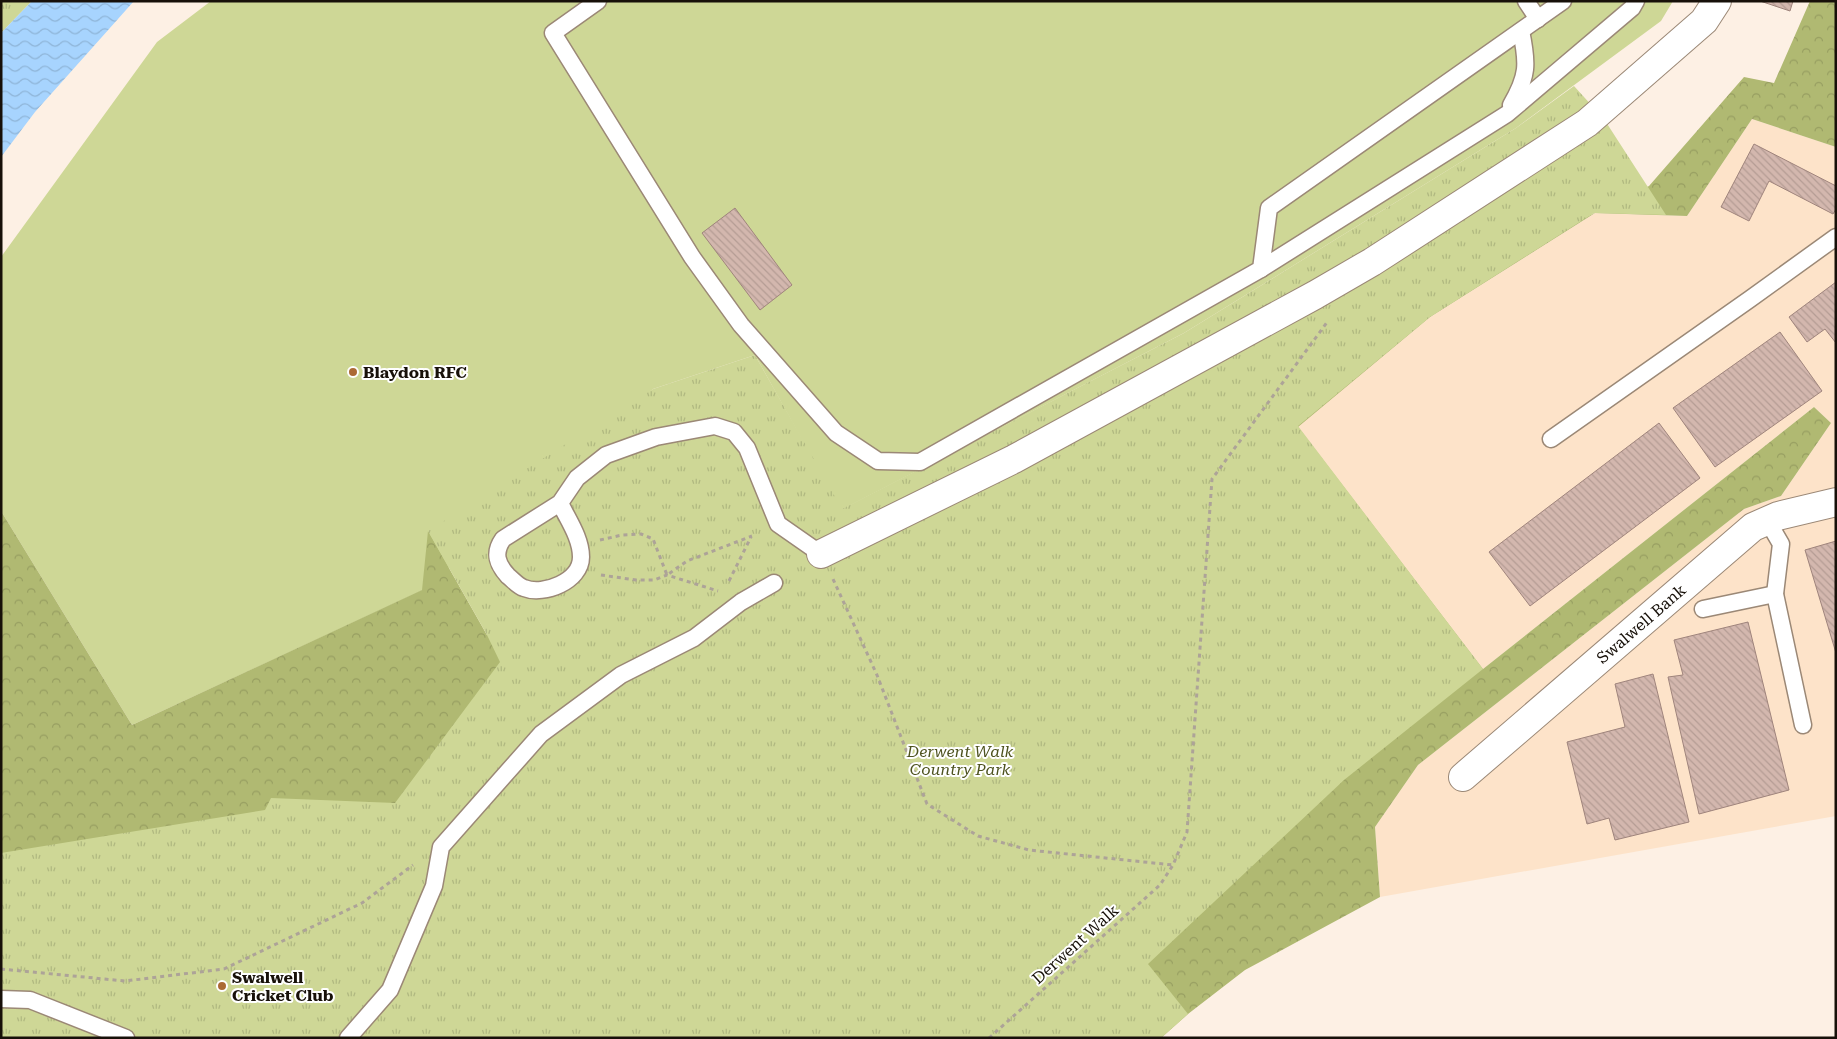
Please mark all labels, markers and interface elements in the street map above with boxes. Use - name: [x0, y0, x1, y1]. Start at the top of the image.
- place label: Blaydon RFC: [363, 363, 467, 382]
- marker: Blaydon RFC: [347, 366, 359, 378]
- street label: Swalwell Bank: [1593, 580, 1690, 668]
- park label: Derwent Walk Country Park: [906, 742, 1014, 779]
- street label: Derwent Walk: [1028, 901, 1122, 988]
- place label: Swalwell Cricket Club: [232, 968, 334, 1005]
- marker: Swalwell Cricket Club: [216, 980, 228, 992]

